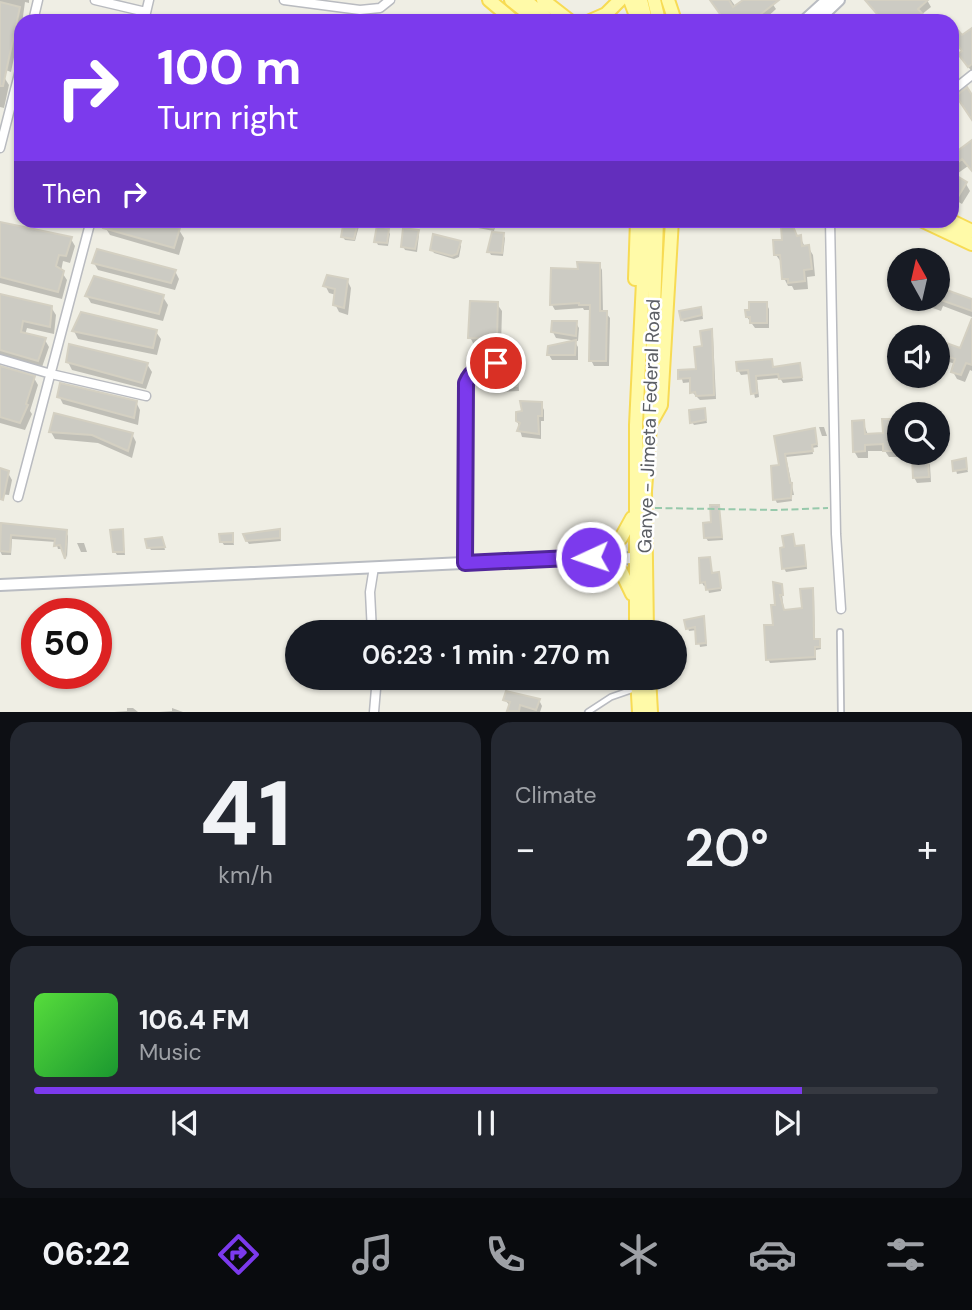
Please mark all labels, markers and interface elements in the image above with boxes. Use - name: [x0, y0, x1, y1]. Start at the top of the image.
- text: 100 m: [157, 35, 301, 99]
- icon: right: [42, 42, 133, 133]
- text: Turn right: [157, 97, 299, 139]
- icon: right: [115, 175, 153, 213]
- text: Then: [42, 177, 101, 211]
- north arrow: [887, 248, 950, 312]
- map controls: [887, 248, 950, 465]
- street label: Ganye - Jimeta Federal Road: [632, 298, 666, 554]
- button: sound: [887, 325, 950, 388]
- pin: [466, 333, 526, 393]
- icon: arrive: [477, 344, 515, 382]
- button: search: [887, 402, 950, 465]
- position arrow: [554, 520, 628, 594]
- speed limit sign: 50: [21, 598, 112, 689]
- text: 06:23 · 1 min · 270 m: [362, 638, 610, 672]
- text: 41: [199, 755, 292, 873]
- text: Climate: [515, 780, 597, 810]
- text: 20°: [684, 814, 769, 882]
- text: −: [515, 824, 536, 874]
- text: +: [917, 824, 938, 874]
- text: km/h: [218, 860, 273, 890]
- text: 106.4 FM: [139, 1003, 249, 1037]
- text: Music: [139, 1037, 202, 1067]
- icon: previous: [166, 1104, 204, 1142]
- icon: pause: [467, 1104, 505, 1142]
- icon: next: [768, 1104, 806, 1142]
- icon: directions: [214, 1230, 263, 1279]
- icon: music: [348, 1230, 397, 1279]
- icon: phone: [481, 1230, 530, 1279]
- icon: climate: [614, 1230, 663, 1279]
- icon: car: [748, 1230, 797, 1279]
- icon: filters: [881, 1230, 930, 1279]
- text: 06:22: [42, 1233, 130, 1275]

